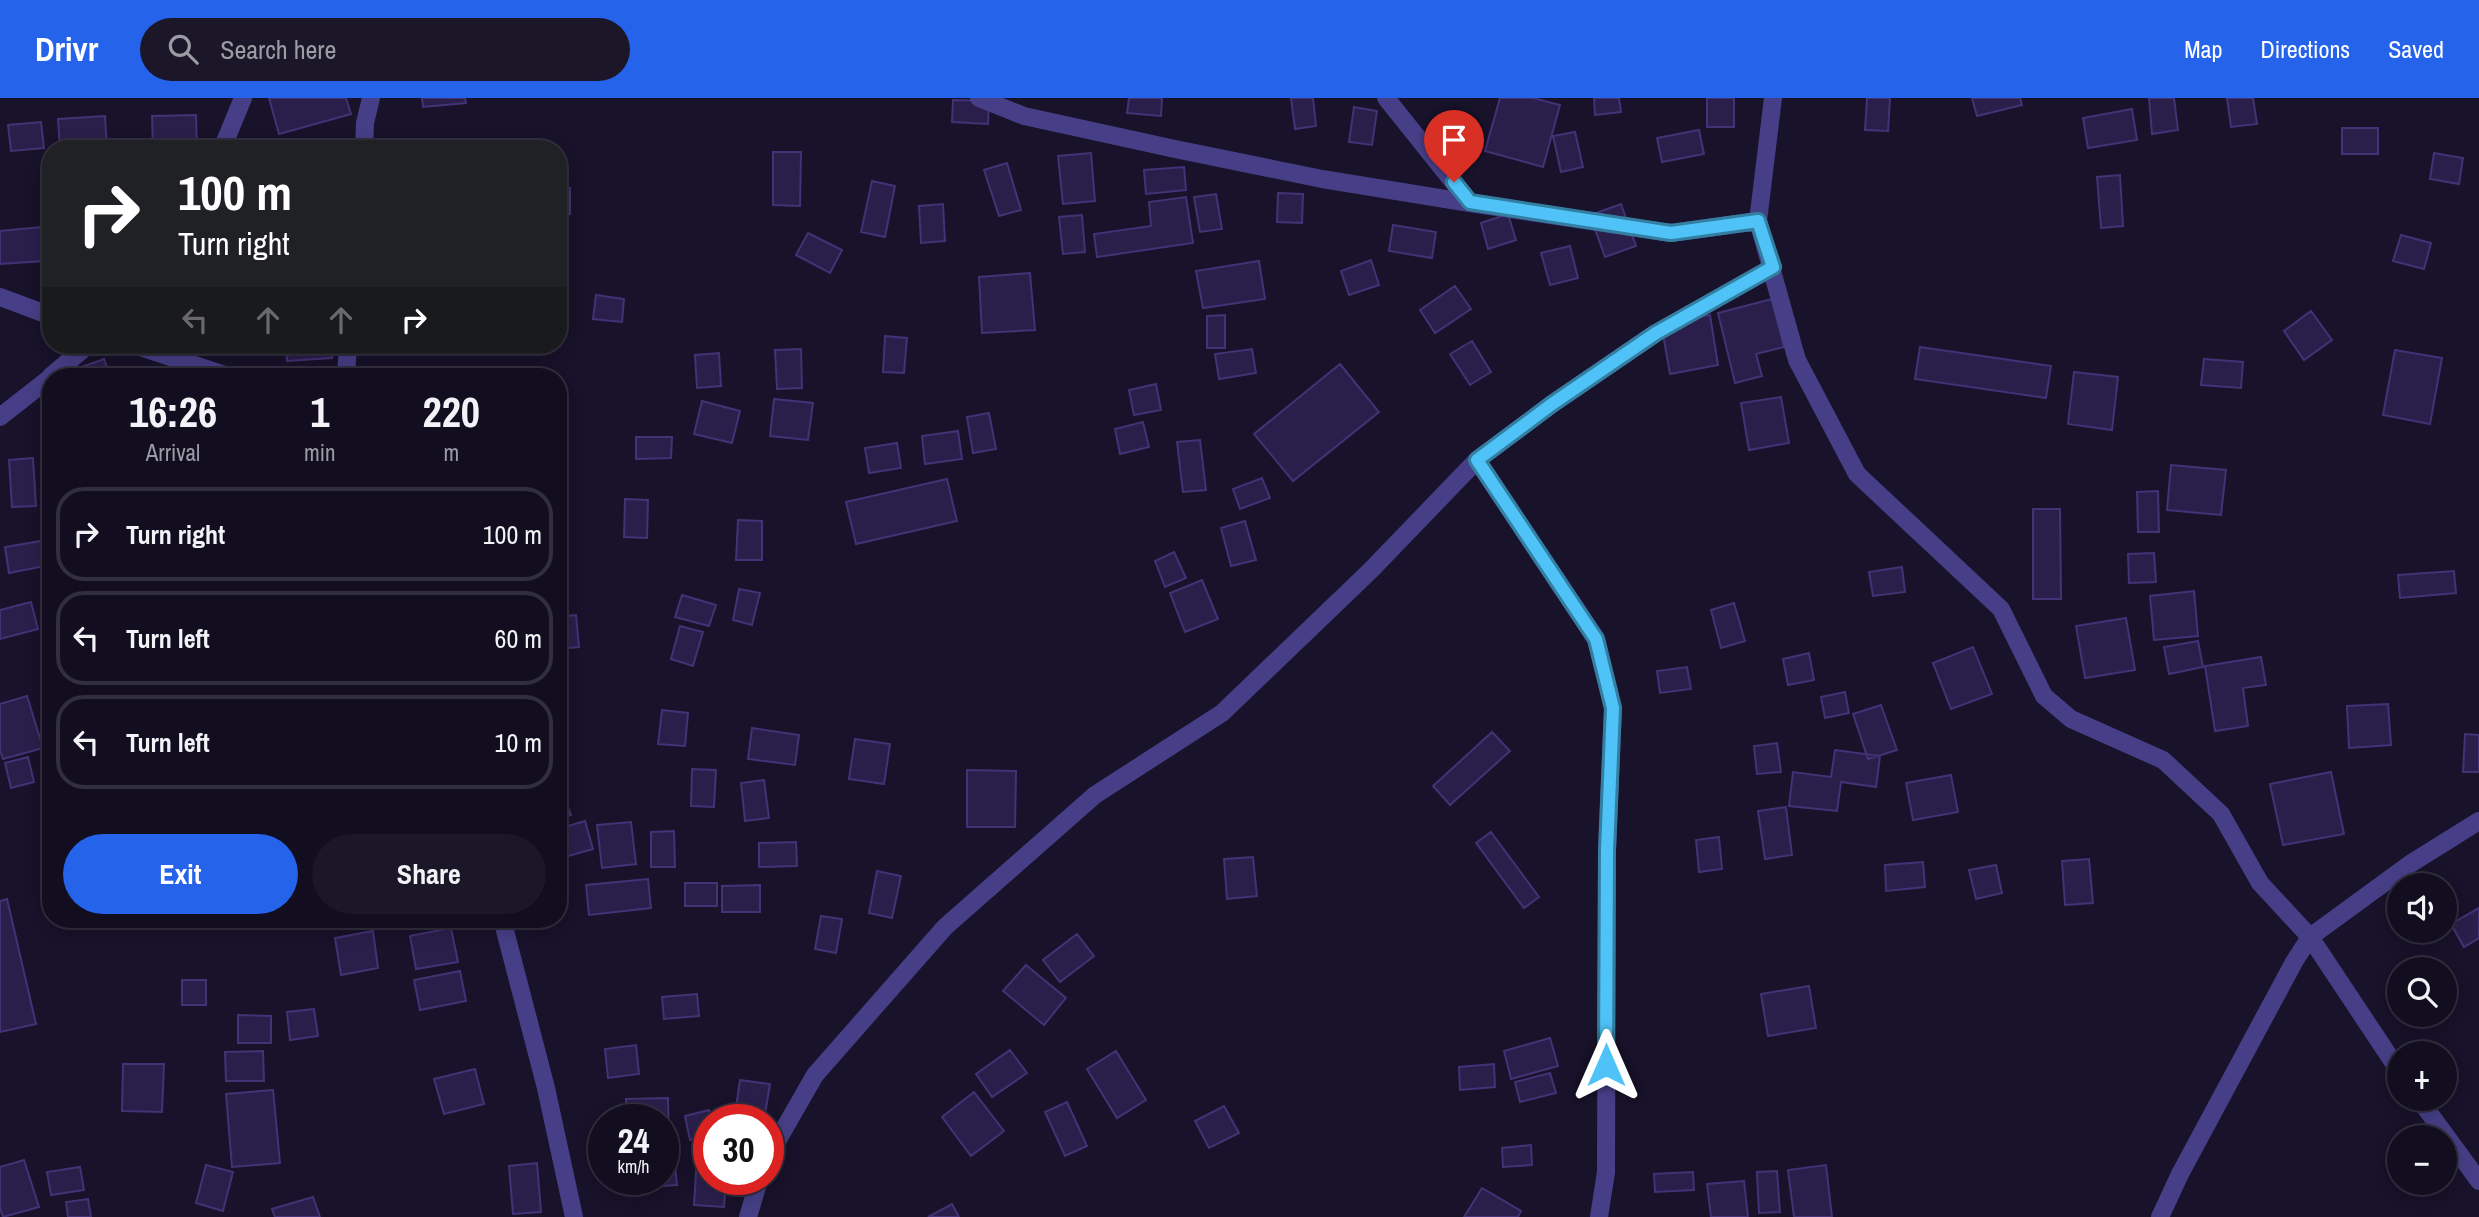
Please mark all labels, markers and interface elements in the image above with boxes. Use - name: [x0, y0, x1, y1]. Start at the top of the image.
- search box: [140, 18, 630, 81]
- text: Drivr: [35, 27, 98, 71]
- icon: search: [164, 30, 202, 68]
- text: Search here: [220, 32, 336, 67]
- text: Map: [2184, 33, 2222, 65]
- text: Directions: [2260, 33, 2350, 65]
- text: Saved: [2388, 33, 2444, 65]
- pin: [1424, 110, 1484, 182]
- icon: arrive: [1435, 121, 1473, 159]
- text: 100 m: [178, 159, 292, 225]
- icon: right: [63, 168, 154, 259]
- text: Turn right: [178, 222, 290, 265]
- icon: left: [176, 301, 214, 339]
- icon: ahead: [249, 301, 287, 339]
- icon: ahead: [322, 301, 360, 339]
- icon: right: [395, 301, 433, 339]
- text: 16:26: [129, 384, 217, 440]
- text: 1: [310, 384, 329, 440]
- text: 220: [423, 384, 480, 440]
- text: Arrival: [146, 437, 200, 468]
- text: min: [304, 437, 336, 468]
- text: m: [443, 437, 459, 468]
- icon: right: [67, 515, 105, 553]
- text: Turn right: [126, 517, 225, 552]
- text: 100 m: [483, 517, 542, 552]
- icon: left: [67, 619, 105, 657]
- text: Turn left: [126, 621, 210, 656]
- text: 60 m: [495, 621, 542, 656]
- icon: left: [67, 723, 105, 761]
- text: Turn left: [126, 725, 210, 760]
- text: 10 m: [495, 725, 542, 760]
- button: Exit: [63, 834, 298, 914]
- button: Share: [312, 834, 546, 914]
- map controls: [2387, 873, 2457, 1195]
- button: sound: [2387, 873, 2457, 943]
- button: search: [2387, 957, 2457, 1027]
- position arrow: [1569, 1028, 1643, 1102]
- button: +: [2387, 1041, 2457, 1111]
- speed limit sign: 30: [693, 1104, 784, 1195]
- text: 24: [618, 1117, 649, 1164]
- button: −: [2387, 1125, 2457, 1195]
- text: km/h: [618, 1154, 650, 1179]

